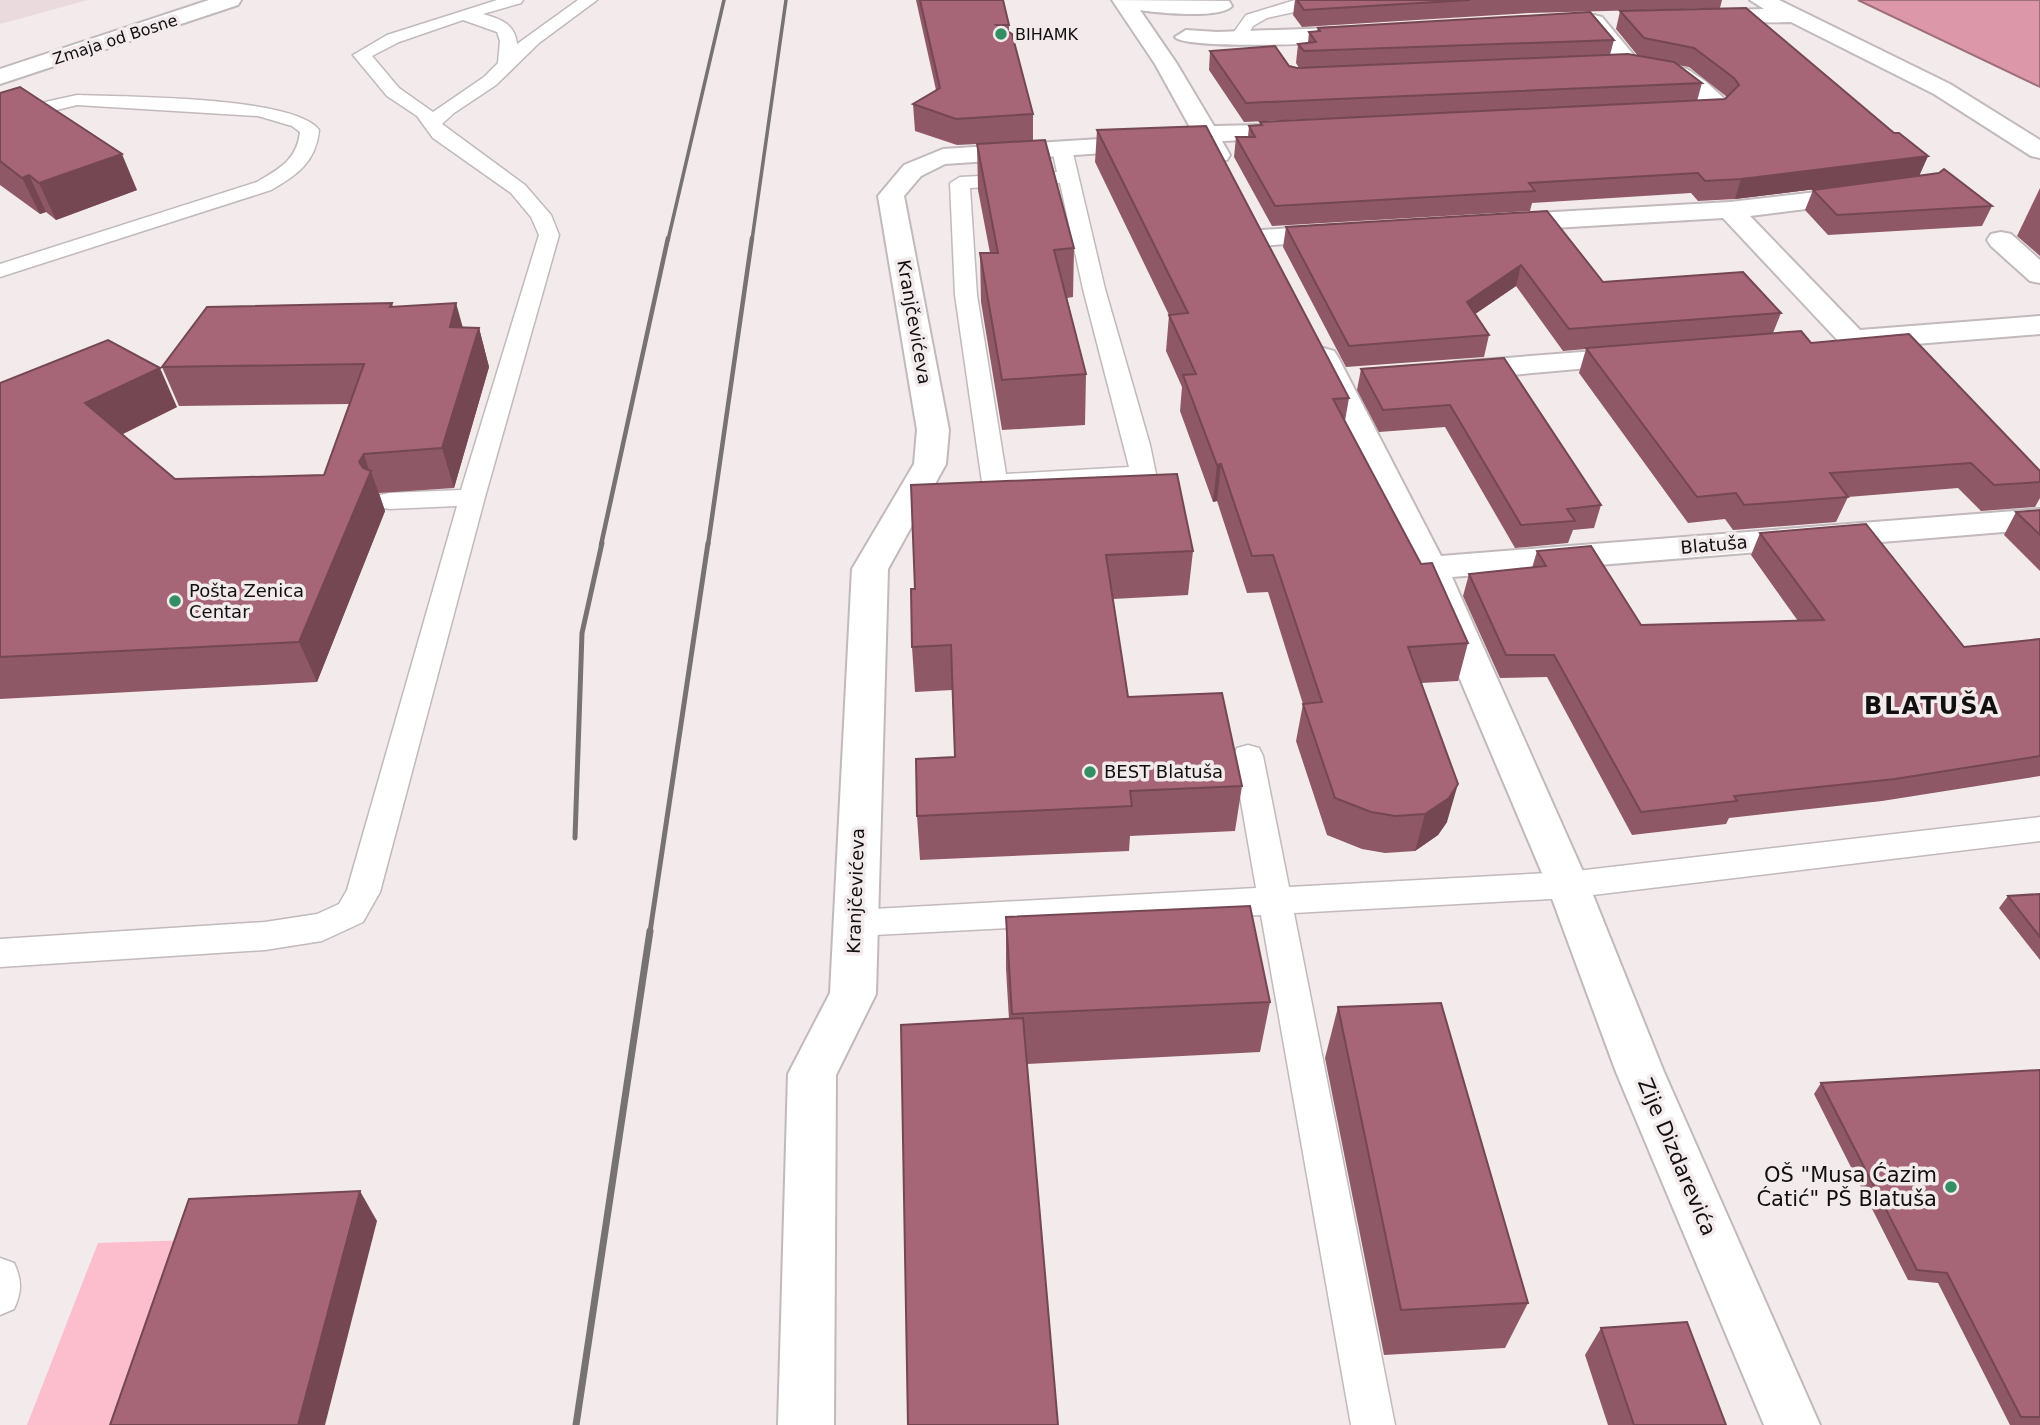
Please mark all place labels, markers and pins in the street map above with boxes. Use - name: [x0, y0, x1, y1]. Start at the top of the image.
- place label: BIHAMK: [1015, 25, 1078, 44]
- marker: BIHAMK: [993, 26, 1009, 42]
- place label: Pošta Zenica Centar: [189, 580, 304, 622]
- marker: Pošta Zenica Centar: [167, 593, 183, 609]
- place label: BEST Blatuša: [1104, 761, 1223, 782]
- marker: BEST Blatuša: [1082, 764, 1098, 780]
- place label: OŠ "Musa Ćazim Ćatić" PŠ Blatuša: [1756, 1162, 1937, 1211]
- marker: OŠ "Musa Ćazim Ćatić" PŠ Blatuša: [1943, 1179, 1959, 1195]

